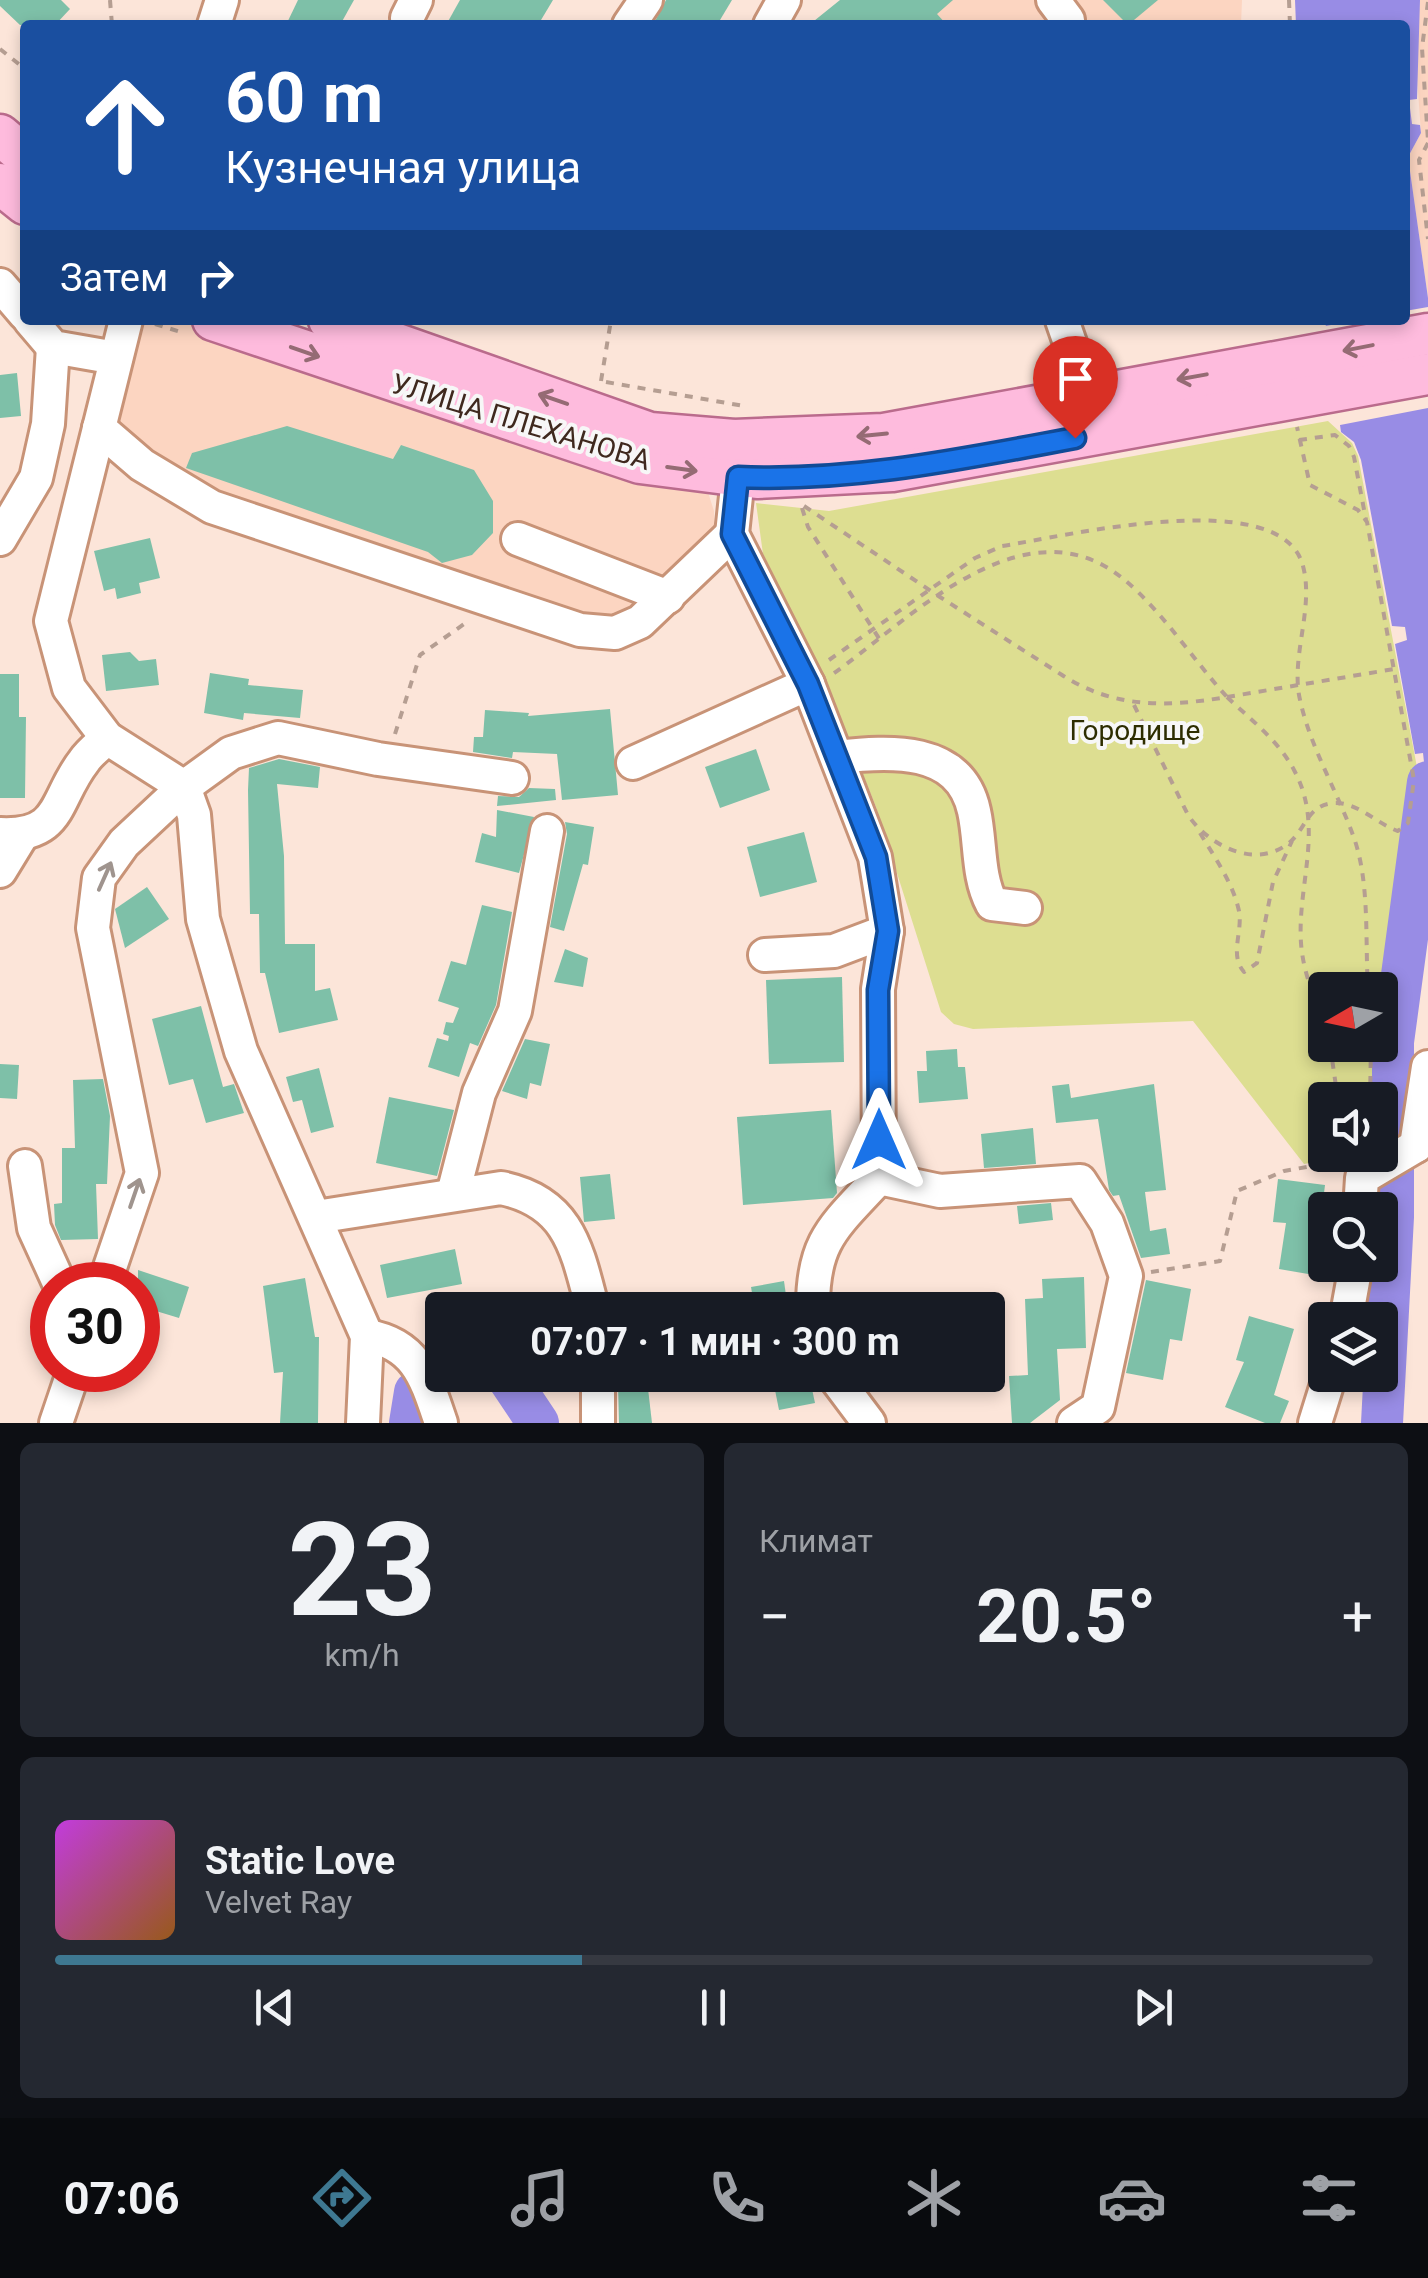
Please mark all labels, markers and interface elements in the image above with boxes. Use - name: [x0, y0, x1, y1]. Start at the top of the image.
- text: 60 m: [225, 57, 383, 139]
- icon: ahead: [60, 60, 190, 190]
- text: Кузнечная улица: [225, 141, 581, 194]
- icon: right: [188, 250, 243, 305]
- text: Затем: [60, 256, 168, 300]
- pin: [1033, 336, 1118, 439]
- one-way arrow: [1343, 339, 1375, 358]
- one-way arrow: [289, 344, 320, 362]
- icon: arrive: [1048, 351, 1103, 406]
- street label: УЛИЦА ПЛЕХАНОВА: [388, 367, 654, 477]
- one-way arrow: [1176, 368, 1208, 387]
- one-way arrow: [539, 389, 570, 407]
- one-way arrow: [856, 426, 889, 445]
- one-way arrow: [665, 461, 698, 479]
- park label: Городище: [1070, 714, 1200, 747]
- one-way arrow: [97, 862, 115, 892]
- north arrow: [1308, 972, 1398, 1062]
- map controls: [1308, 972, 1398, 1392]
- button: sound: [1308, 1082, 1398, 1172]
- position arrow: [827, 1088, 931, 1192]
- one-way arrow: [128, 1177, 146, 1209]
- button: search: [1308, 1192, 1398, 1282]
- speed limit sign: 30: [30, 1262, 160, 1392]
- button: layers: [1308, 1302, 1398, 1392]
- text: 07:07 · 1 мин · 300 m: [530, 1320, 900, 1364]
- text: 23: [287, 1494, 437, 1647]
- text: Климат: [759, 1522, 873, 1560]
- text: 20.5°: [976, 1572, 1156, 1660]
- text: −: [759, 1585, 790, 1649]
- text: +: [1342, 1585, 1373, 1649]
- text: km/h: [324, 1636, 400, 1674]
- text: Static Love: [205, 1839, 395, 1883]
- text: Velvet Ray: [205, 1883, 352, 1921]
- icon: previous: [247, 1980, 302, 2035]
- icon: pause: [686, 1980, 741, 2035]
- icon: next: [1126, 1980, 1181, 2035]
- icon: directions: [307, 2163, 377, 2233]
- icon: music: [505, 2163, 575, 2233]
- icon: phone: [702, 2163, 772, 2233]
- icon: climate: [899, 2163, 969, 2233]
- icon: car: [1097, 2163, 1167, 2233]
- icon: filters: [1294, 2163, 1364, 2233]
- text: 07:06: [64, 2172, 180, 2225]

